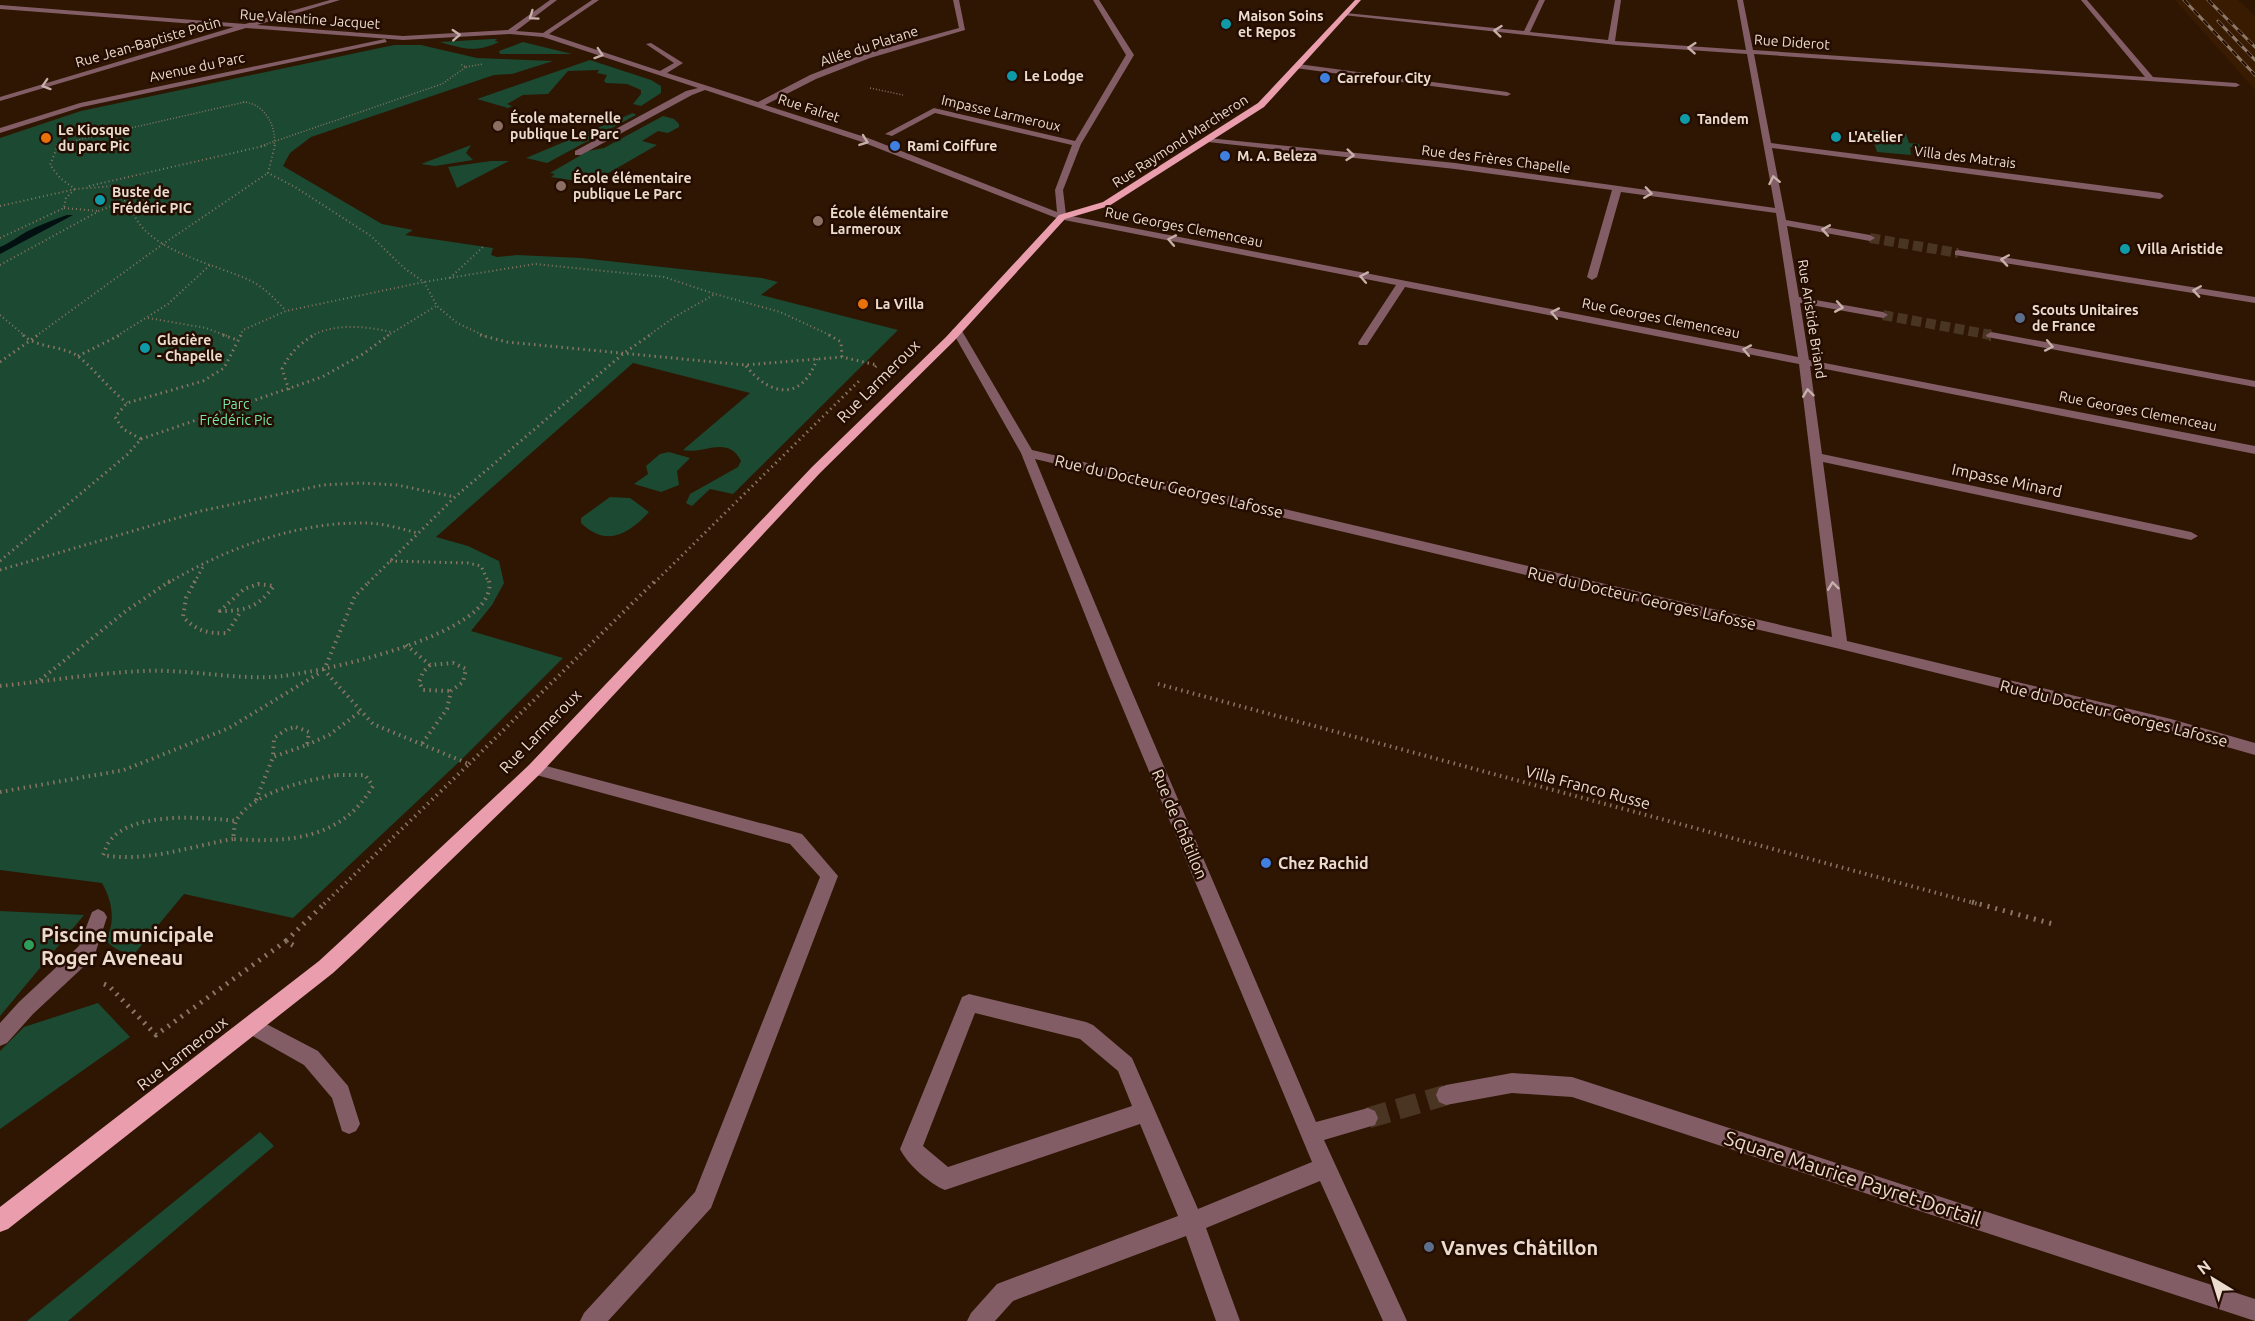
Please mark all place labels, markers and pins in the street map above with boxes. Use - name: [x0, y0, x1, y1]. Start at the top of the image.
- place label: Maison Soins et Repos: [1238, 8, 1324, 40]
- marker: Maison Soins et Repos: [1219, 17, 1233, 31]
- place label: Le Lodge: [1024, 68, 1084, 84]
- marker: Le Lodge: [1005, 69, 1019, 83]
- place label: Carrefour City: [1337, 70, 1431, 86]
- marker: Carrefour City: [1318, 71, 1332, 85]
- place label: École maternelle publique Le Parc: [510, 109, 621, 142]
- place label: Tandem: [1697, 111, 1749, 127]
- marker: Tandem: [1678, 112, 1692, 126]
- marker: École maternelle publique Le Parc: [491, 119, 505, 133]
- place label: Le Kiosque du parc Pic: [58, 122, 130, 154]
- place label: L'Atelier: [1848, 129, 1903, 145]
- marker: L'Atelier: [1829, 130, 1843, 144]
- marker: Le Kiosque du parc Pic: [39, 131, 53, 145]
- place label: Rami Coiffure: [907, 138, 997, 154]
- marker: Rami Coiffure: [888, 139, 902, 153]
- place label: M. A. Beleza: [1237, 148, 1317, 164]
- marker: M. A. Beleza: [1218, 149, 1232, 163]
- place label: École élémentaire publique Le Parc: [573, 169, 692, 202]
- marker: École élémentaire publique Le Parc: [554, 179, 568, 193]
- place label: Buste de Frédéric PIC: [112, 184, 192, 216]
- marker: Buste de Frédéric PIC: [93, 193, 107, 207]
- place label: École élémentaire Larmeroux: [830, 204, 949, 237]
- marker: École élémentaire Larmeroux: [811, 214, 825, 228]
- place label: Villa Aristide: [2137, 241, 2223, 257]
- marker: Villa Aristide: [2118, 242, 2132, 256]
- place label: La Villa: [875, 296, 924, 312]
- marker: La Villa: [856, 297, 870, 311]
- place label: Scouts Unitaires de France: [2032, 302, 2139, 334]
- marker: Scouts Unitaires de France: [2013, 311, 2027, 325]
- place label: Glacière - Chapelle: [157, 332, 223, 364]
- marker: Glacière - Chapelle: [138, 341, 152, 355]
- place label: Chez Rachid: [1278, 854, 1369, 872]
- marker: Chez Rachid: [1259, 856, 1273, 870]
- place label: Piscine municipale Roger Aveneau: [41, 923, 214, 969]
- marker: Piscine municipale Roger Aveneau: [22, 938, 36, 952]
- place label: Vanves Châtillon: [1441, 1236, 1598, 1259]
- marker: Vanves Châtillon: [1422, 1240, 1436, 1254]

